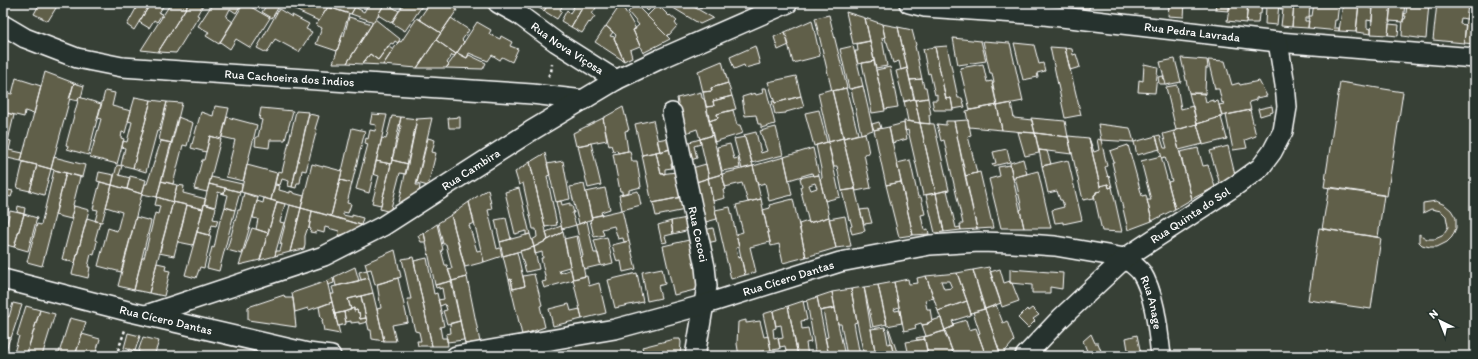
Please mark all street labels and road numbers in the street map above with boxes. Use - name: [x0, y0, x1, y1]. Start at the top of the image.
- street label: Rua Nova Viçosa: [528, 19, 607, 78]
- street label: Rua Pedra Lavrada: [1144, 20, 1242, 45]
- street label: Rua Cachoeira dos Indios: [224, 67, 355, 89]
- street label: Rua Cambira: [439, 146, 503, 194]
- street label: Rua Quinta do Sol: [1148, 184, 1233, 247]
- street label: Rua Cococi: [685, 205, 711, 263]
- street label: Rua Cícero Dantas: [741, 257, 836, 299]
- street label: Rua Anage: [1137, 273, 1165, 331]
- street label: Rua Cícero Dantas: [118, 302, 214, 338]

